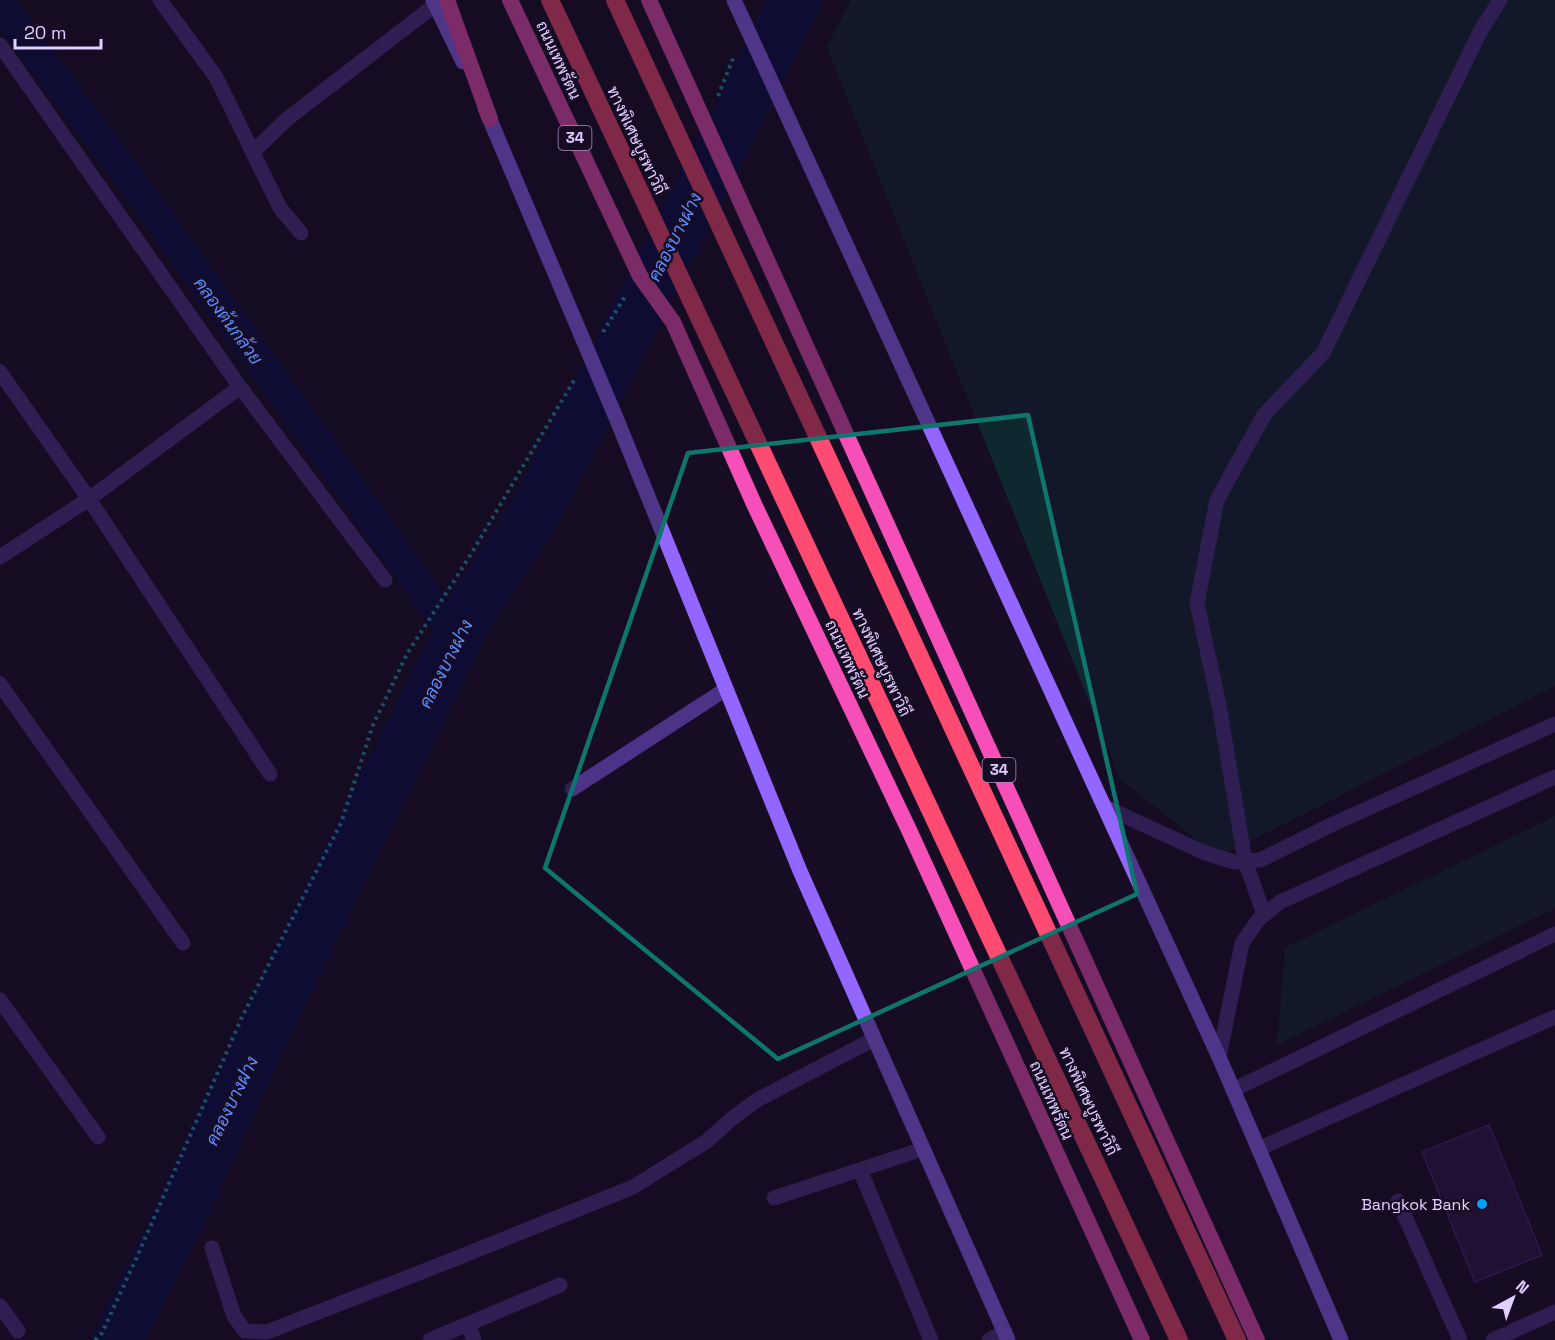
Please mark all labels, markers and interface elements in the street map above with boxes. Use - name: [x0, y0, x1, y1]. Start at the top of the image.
- scale bar: [15, 12, 100, 50]
- street label: ถนนเทพรัตน: [531, 18, 586, 103]
- text: 20 m: [24, 21, 67, 44]
- street label: ทางพิเศษบูรพาวิถี: [601, 82, 672, 198]
- road number: 34: [558, 126, 592, 150]
- water label: คลองบางฝาง: [642, 188, 707, 285]
- water label: คลองต้นกล้วย: [189, 272, 268, 369]
- street label: ทางพิเศษบูรพาวิถี: [846, 604, 917, 720]
- water label: คลองบางฝาง: [413, 615, 478, 712]
- street label: ถนนเทพรัตน: [820, 617, 875, 702]
- road number: 34: [982, 758, 1016, 782]
- street label: ทางพิเศษบูรพาวิถี: [1053, 1043, 1124, 1159]
- water label: คลองบางฝาง: [200, 1052, 263, 1149]
- street label: ถนนเทพรัตน: [1025, 1057, 1078, 1143]
- place label: Bangkok Bank: [1361, 1194, 1470, 1215]
- marker: Bangkok Bank: [1475, 1197, 1489, 1211]
- north arrow: [1483, 1268, 1543, 1328]
- text: N: [1512, 1276, 1533, 1299]

